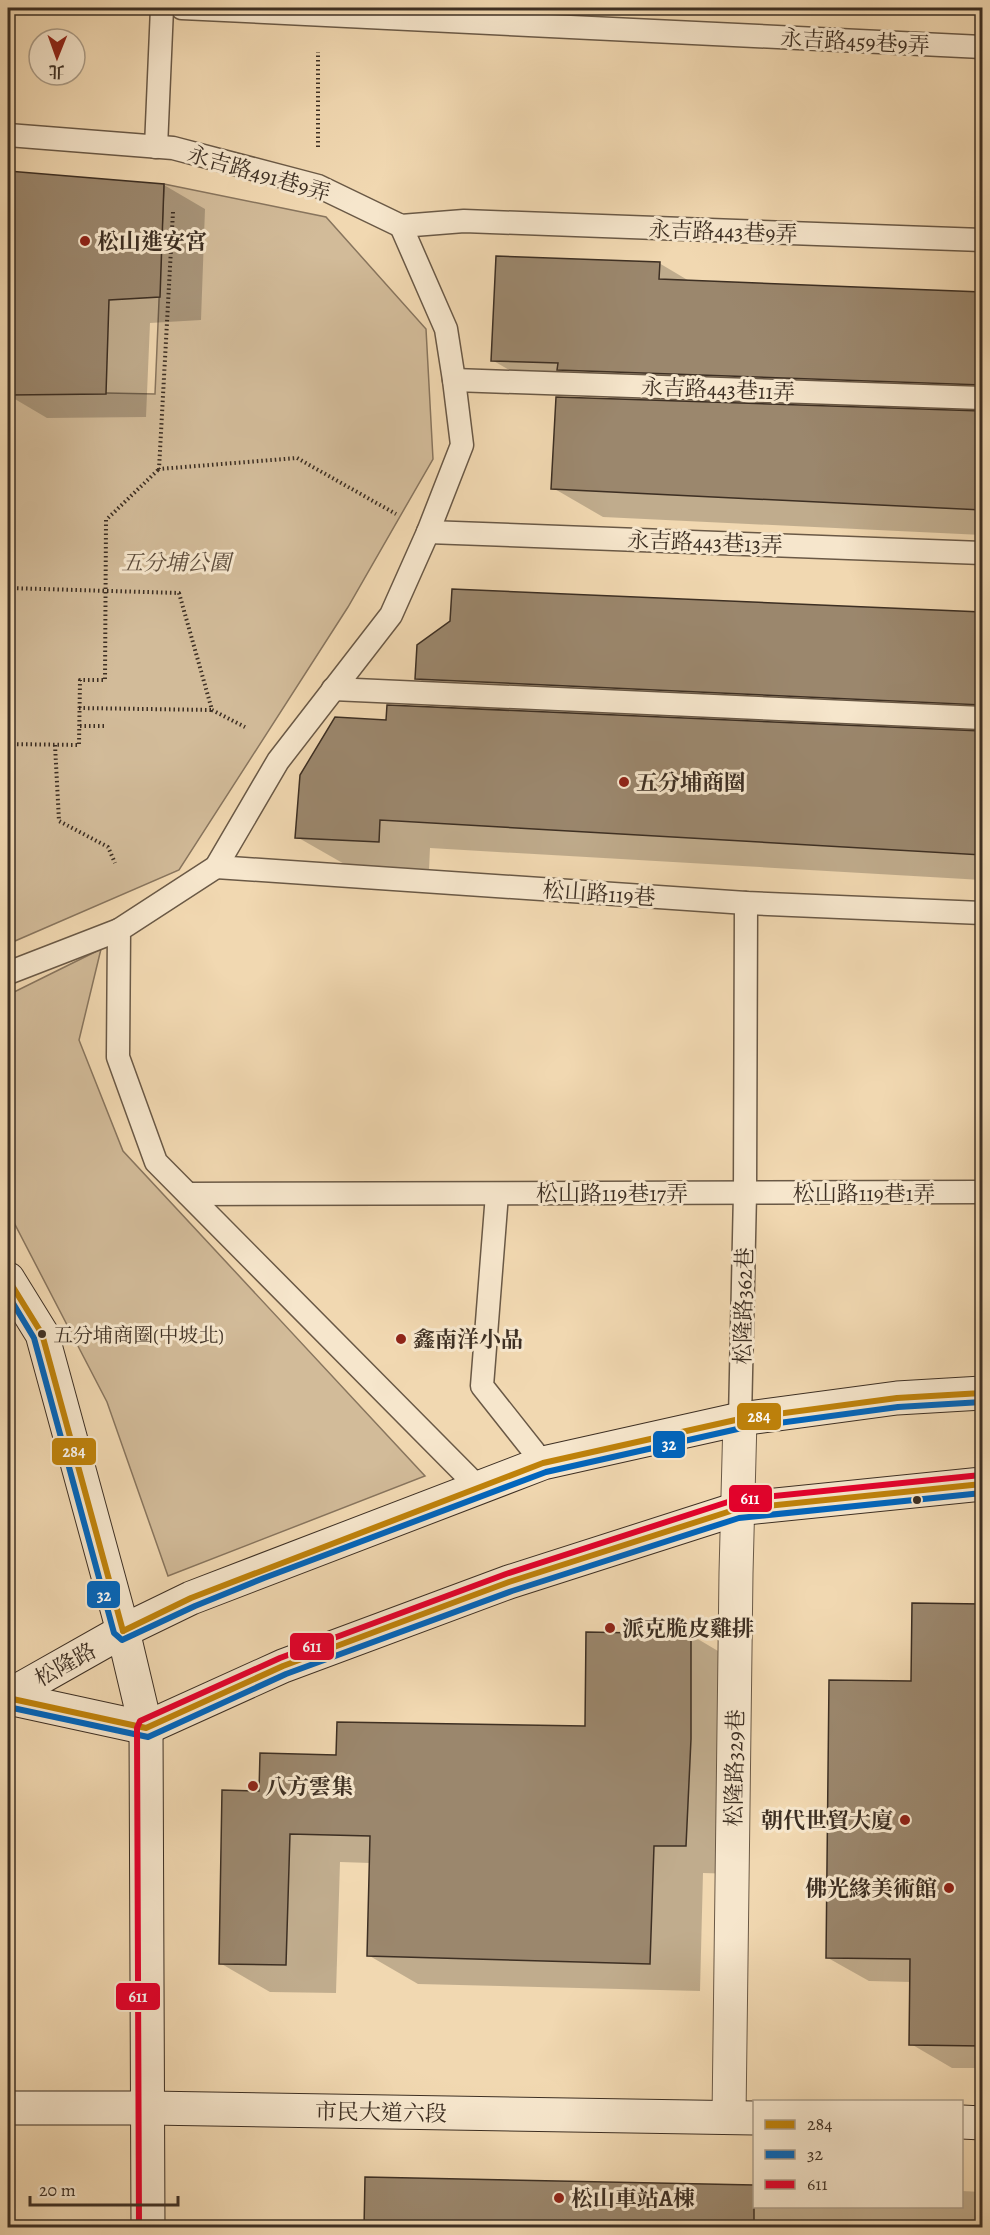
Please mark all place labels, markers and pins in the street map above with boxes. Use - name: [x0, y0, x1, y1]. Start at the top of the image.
- place label: 松山進安宮: [97, 227, 207, 257]
- marker: 松山進安宮: [78, 234, 92, 248]
- place label: 五分埔商圈: [636, 768, 746, 798]
- marker: 五分埔商圈: [617, 775, 631, 789]
- place label: 五分埔商圈(中坡北): [53, 1322, 224, 1349]
- place label: 鑫南洋小品: [413, 1325, 523, 1355]
- marker: 五分埔商圈(中坡北): [36, 1328, 48, 1340]
- marker: 鑫南洋小品: [394, 1332, 408, 1346]
- unlabelled marker: [911, 1494, 923, 1506]
- place label: 派克脆皮雞排: [622, 1614, 754, 1644]
- marker: 派克脆皮雞排: [603, 1621, 617, 1635]
- place label: 八方雲集: [265, 1772, 353, 1802]
- marker: 八方雲集: [246, 1779, 260, 1793]
- place label: 朝代世貿大廈: [761, 1806, 893, 1836]
- marker: 朝代世貿大廈: [898, 1813, 912, 1827]
- place label: 佛光緣美術館: [805, 1874, 937, 1904]
- marker: 佛光緣美術館: [942, 1881, 956, 1895]
- place label: 松山車站A棟: [571, 2184, 695, 2214]
- marker: 松山車站A棟: [552, 2191, 566, 2205]

